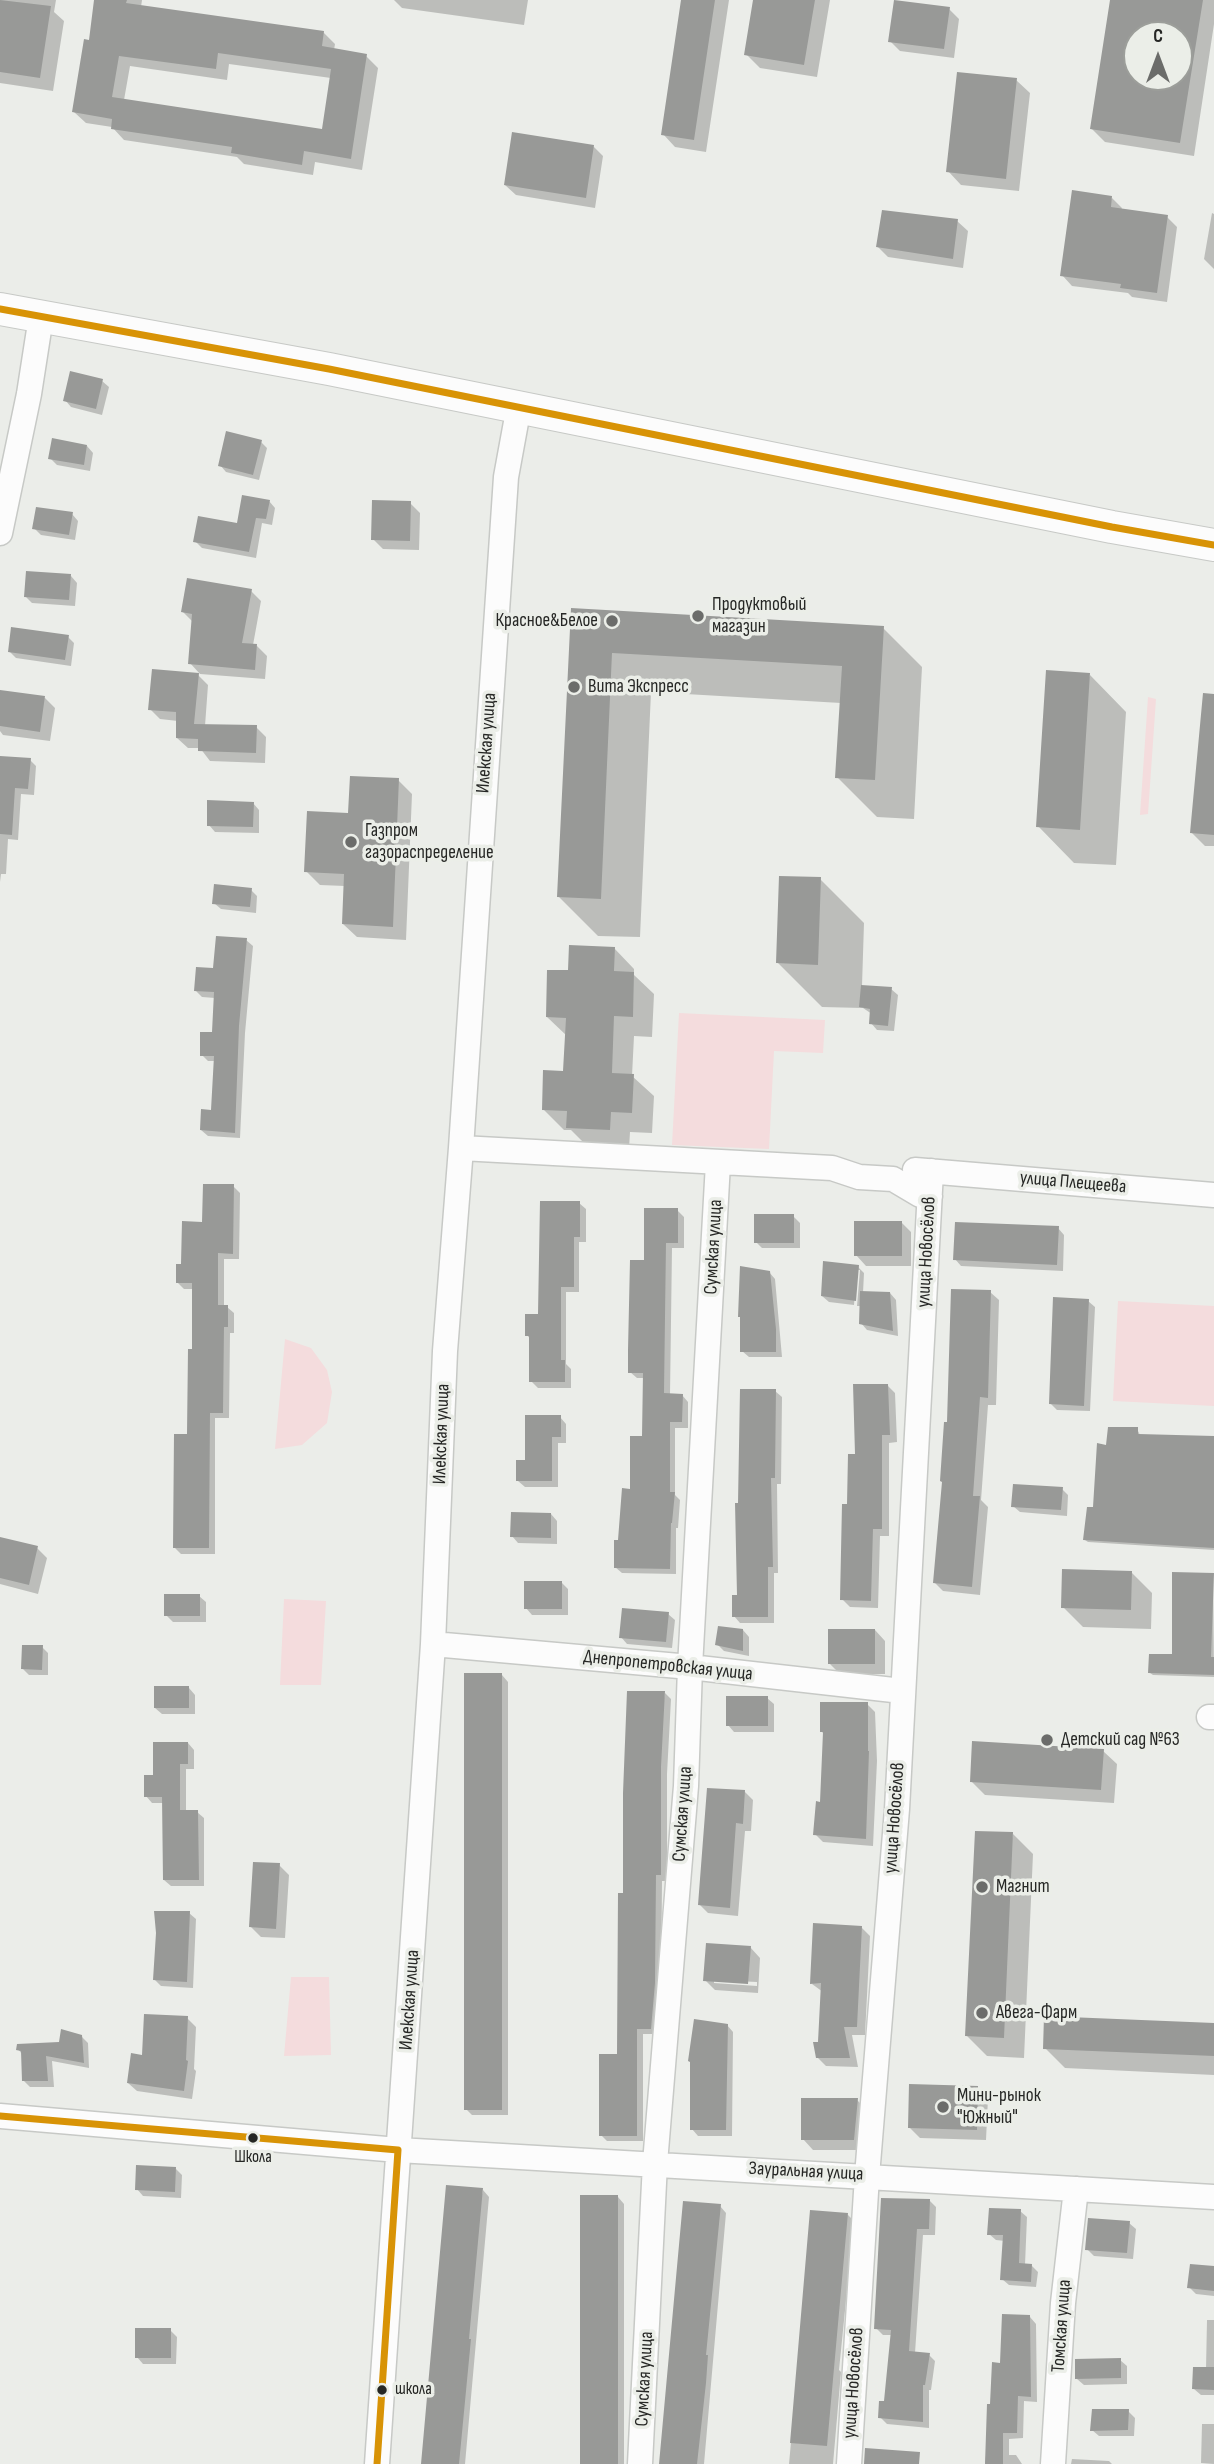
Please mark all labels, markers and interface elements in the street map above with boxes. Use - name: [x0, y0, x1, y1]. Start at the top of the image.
- north arrow: [1123, 21, 1193, 91]
- text: С: [1153, 25, 1163, 48]
- place label: Продуктовый магазин: [712, 594, 806, 638]
- marker: Продуктовый магазин: [690, 608, 706, 624]
- place label: Красное&Белое: [496, 610, 598, 632]
- marker: Красное&Белое: [604, 613, 620, 629]
- place label: Вита Экспресс: [588, 676, 689, 698]
- marker: Вита Экспресс: [566, 679, 582, 695]
- street label: Илекская улица: [472, 692, 502, 794]
- place label: Газпром газораспределение: [365, 820, 494, 864]
- marker: Газпром газораспределение: [343, 834, 359, 850]
- street label: улица Плещеева: [1019, 1167, 1127, 1199]
- street label: улица Новосёлов: [913, 1196, 941, 1308]
- street label: Сумская улица: [700, 1199, 728, 1295]
- street label: Илекская улица: [429, 1383, 455, 1485]
- street label: Днепропетровская улица: [582, 1646, 754, 1686]
- place label: Детский сад №63: [1061, 1729, 1180, 1751]
- marker: Детский сад №63: [1039, 1732, 1055, 1748]
- street label: улица Новосёлов: [880, 1762, 910, 1874]
- street label: Сумская улица: [668, 1766, 698, 1862]
- place label: Магнит: [996, 1876, 1050, 1898]
- marker: Магнит: [974, 1879, 990, 1895]
- street label: Илекская улица: [395, 1949, 425, 2051]
- place label: Авега-Фарм: [996, 2002, 1077, 2024]
- marker: Авега-Фарм: [974, 2005, 990, 2021]
- place label: Мини-рынок "Южный": [957, 2085, 1041, 2129]
- marker: Мини-рынок "Южный": [935, 2099, 951, 2115]
- marker: Школа: [246, 2131, 260, 2145]
- place label: Школа: [234, 2148, 272, 2168]
- street label: Зауральная улица: [748, 2158, 864, 2186]
- street label: Томская улица: [1047, 2279, 1077, 2373]
- street label: улица Новосёлов: [839, 2327, 869, 2439]
- street label: Сумская улица: [631, 2331, 659, 2427]
- place label: школа: [395, 2380, 432, 2400]
- marker: школа: [375, 2383, 389, 2397]

